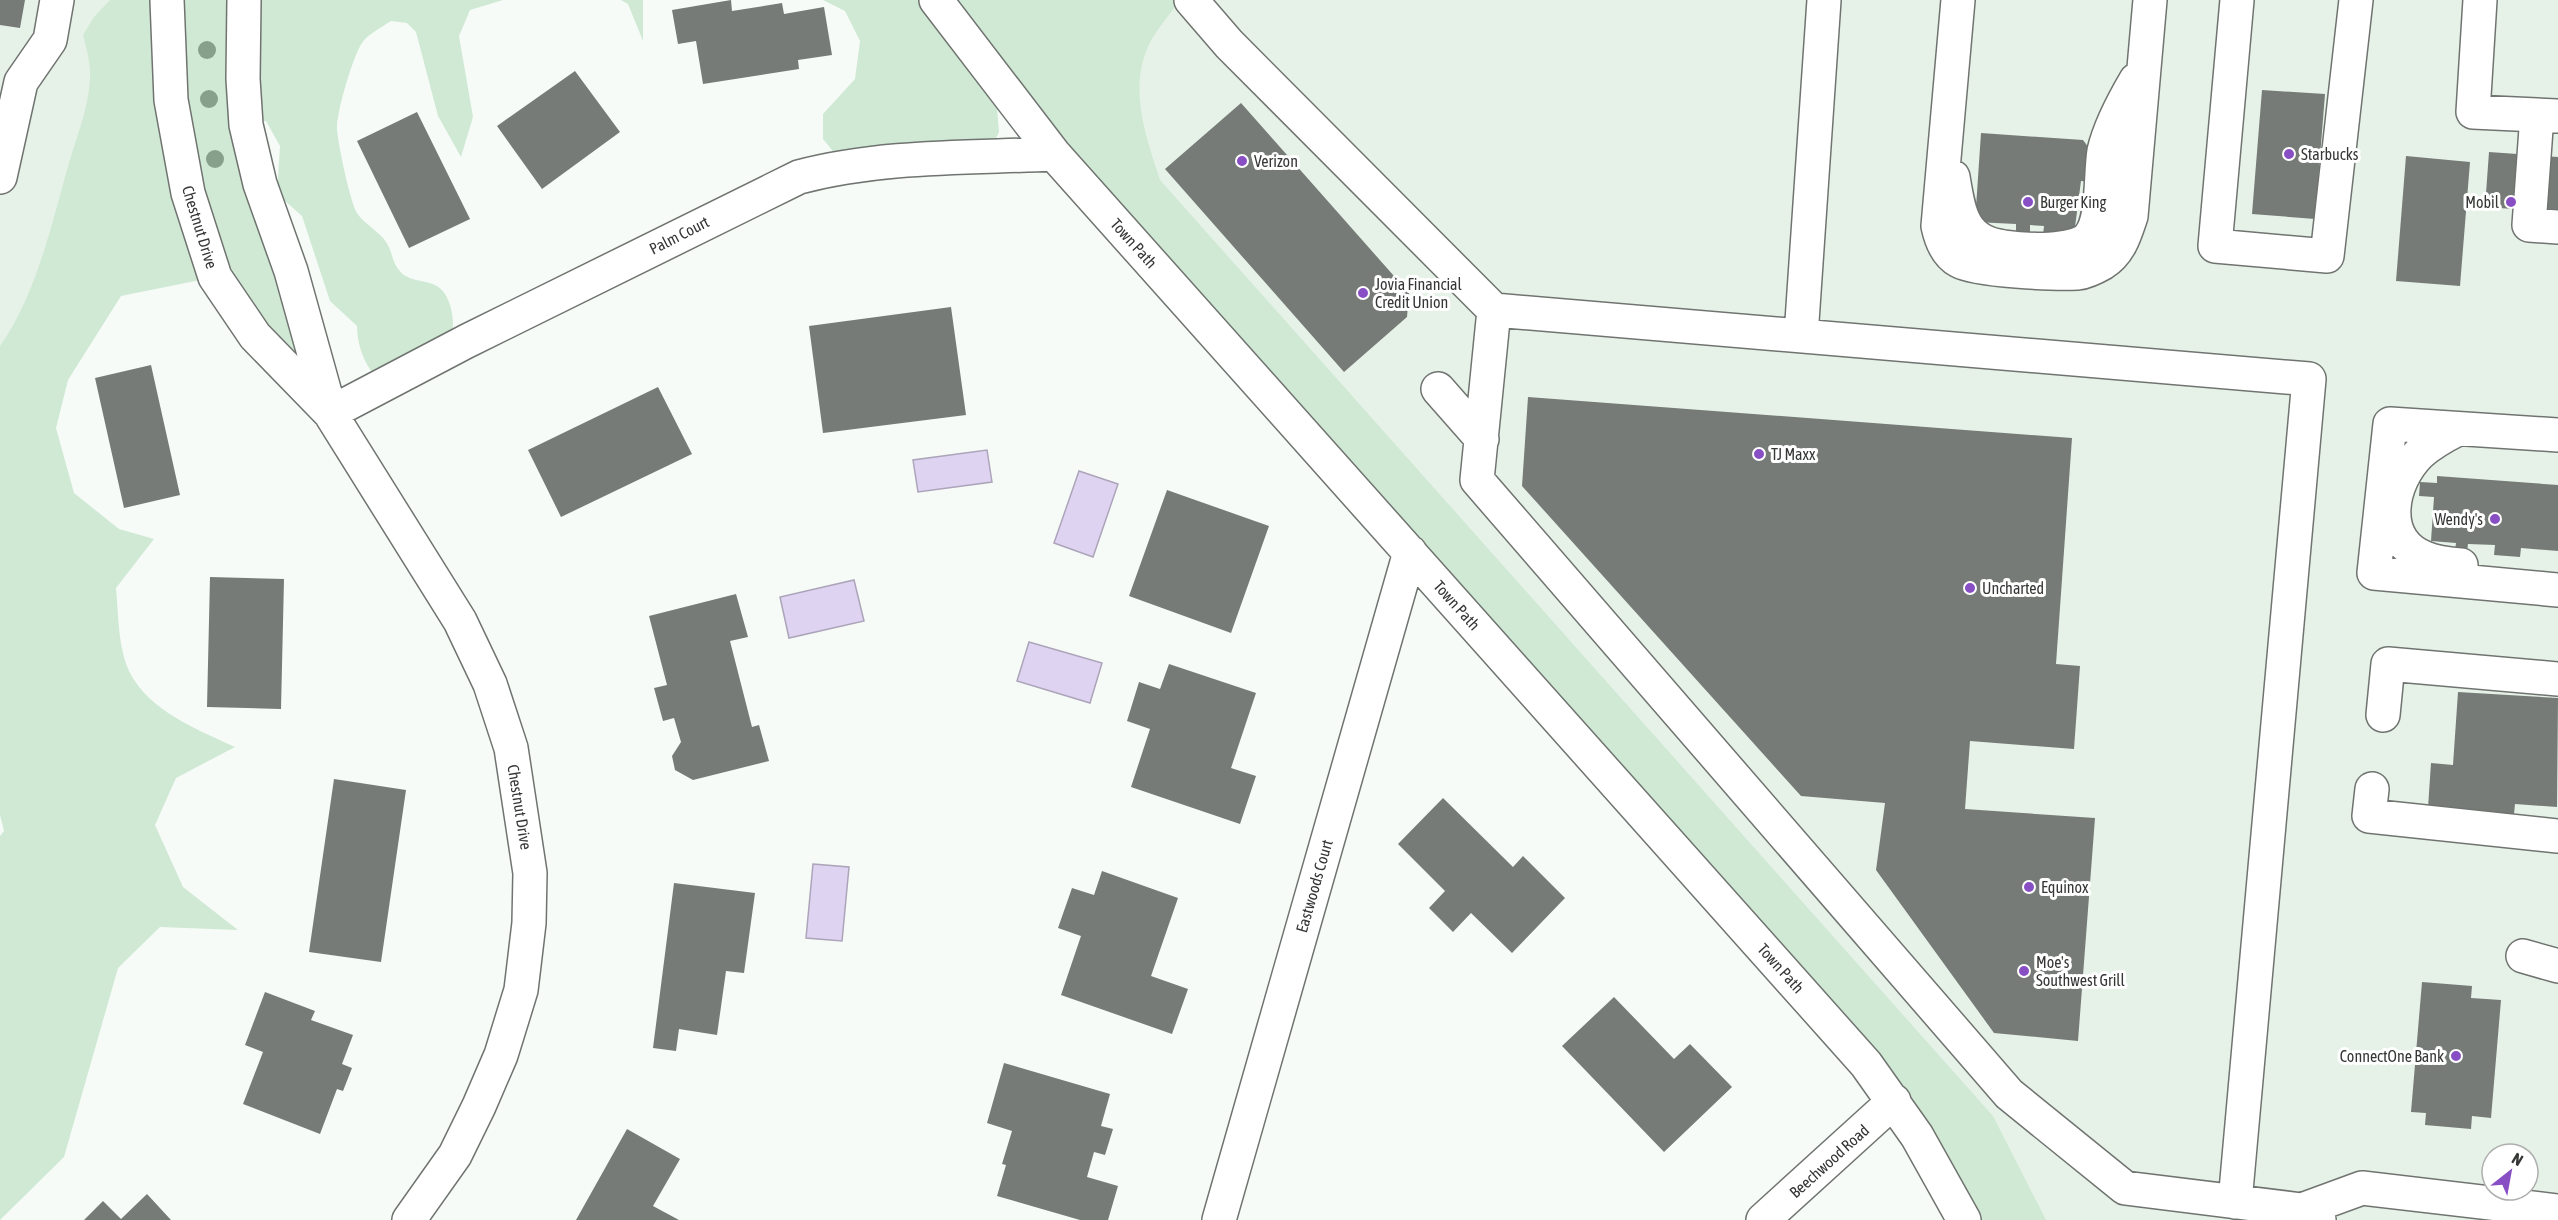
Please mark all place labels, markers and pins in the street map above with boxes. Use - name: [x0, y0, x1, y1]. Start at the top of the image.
- place label: Starbucks: [2301, 145, 2359, 163]
- marker: Starbucks: [2282, 147, 2296, 161]
- place label: Verizon: [1254, 152, 1298, 170]
- marker: Verizon: [1235, 154, 1249, 168]
- place label: Burger King: [2040, 193, 2107, 212]
- place label: Mobil: [2465, 193, 2500, 211]
- marker: Burger King: [2021, 195, 2035, 209]
- marker: Mobil: [2504, 195, 2518, 209]
- place label: Jovia Financial Credit Union: [1375, 275, 1463, 311]
- marker: Jovia Financial Credit Union: [1356, 286, 1370, 300]
- place label: TJ Maxx: [1771, 445, 1816, 463]
- marker: TJ Maxx: [1752, 447, 1766, 461]
- place label: Wendy's: [2434, 510, 2483, 529]
- marker: Wendy's: [2488, 512, 2502, 526]
- place label: Uncharted: [1982, 579, 2044, 597]
- marker: Uncharted: [1963, 581, 1977, 595]
- place label: Equinox: [2041, 878, 2089, 897]
- marker: Equinox: [2022, 880, 2036, 894]
- place label: Moe's Southwest Grill: [2036, 953, 2126, 989]
- marker: Moe's Southwest Grill: [2017, 964, 2031, 978]
- place label: ConnectOne Bank: [2340, 1047, 2444, 1065]
- marker: ConnectOne Bank: [2449, 1049, 2463, 1063]

